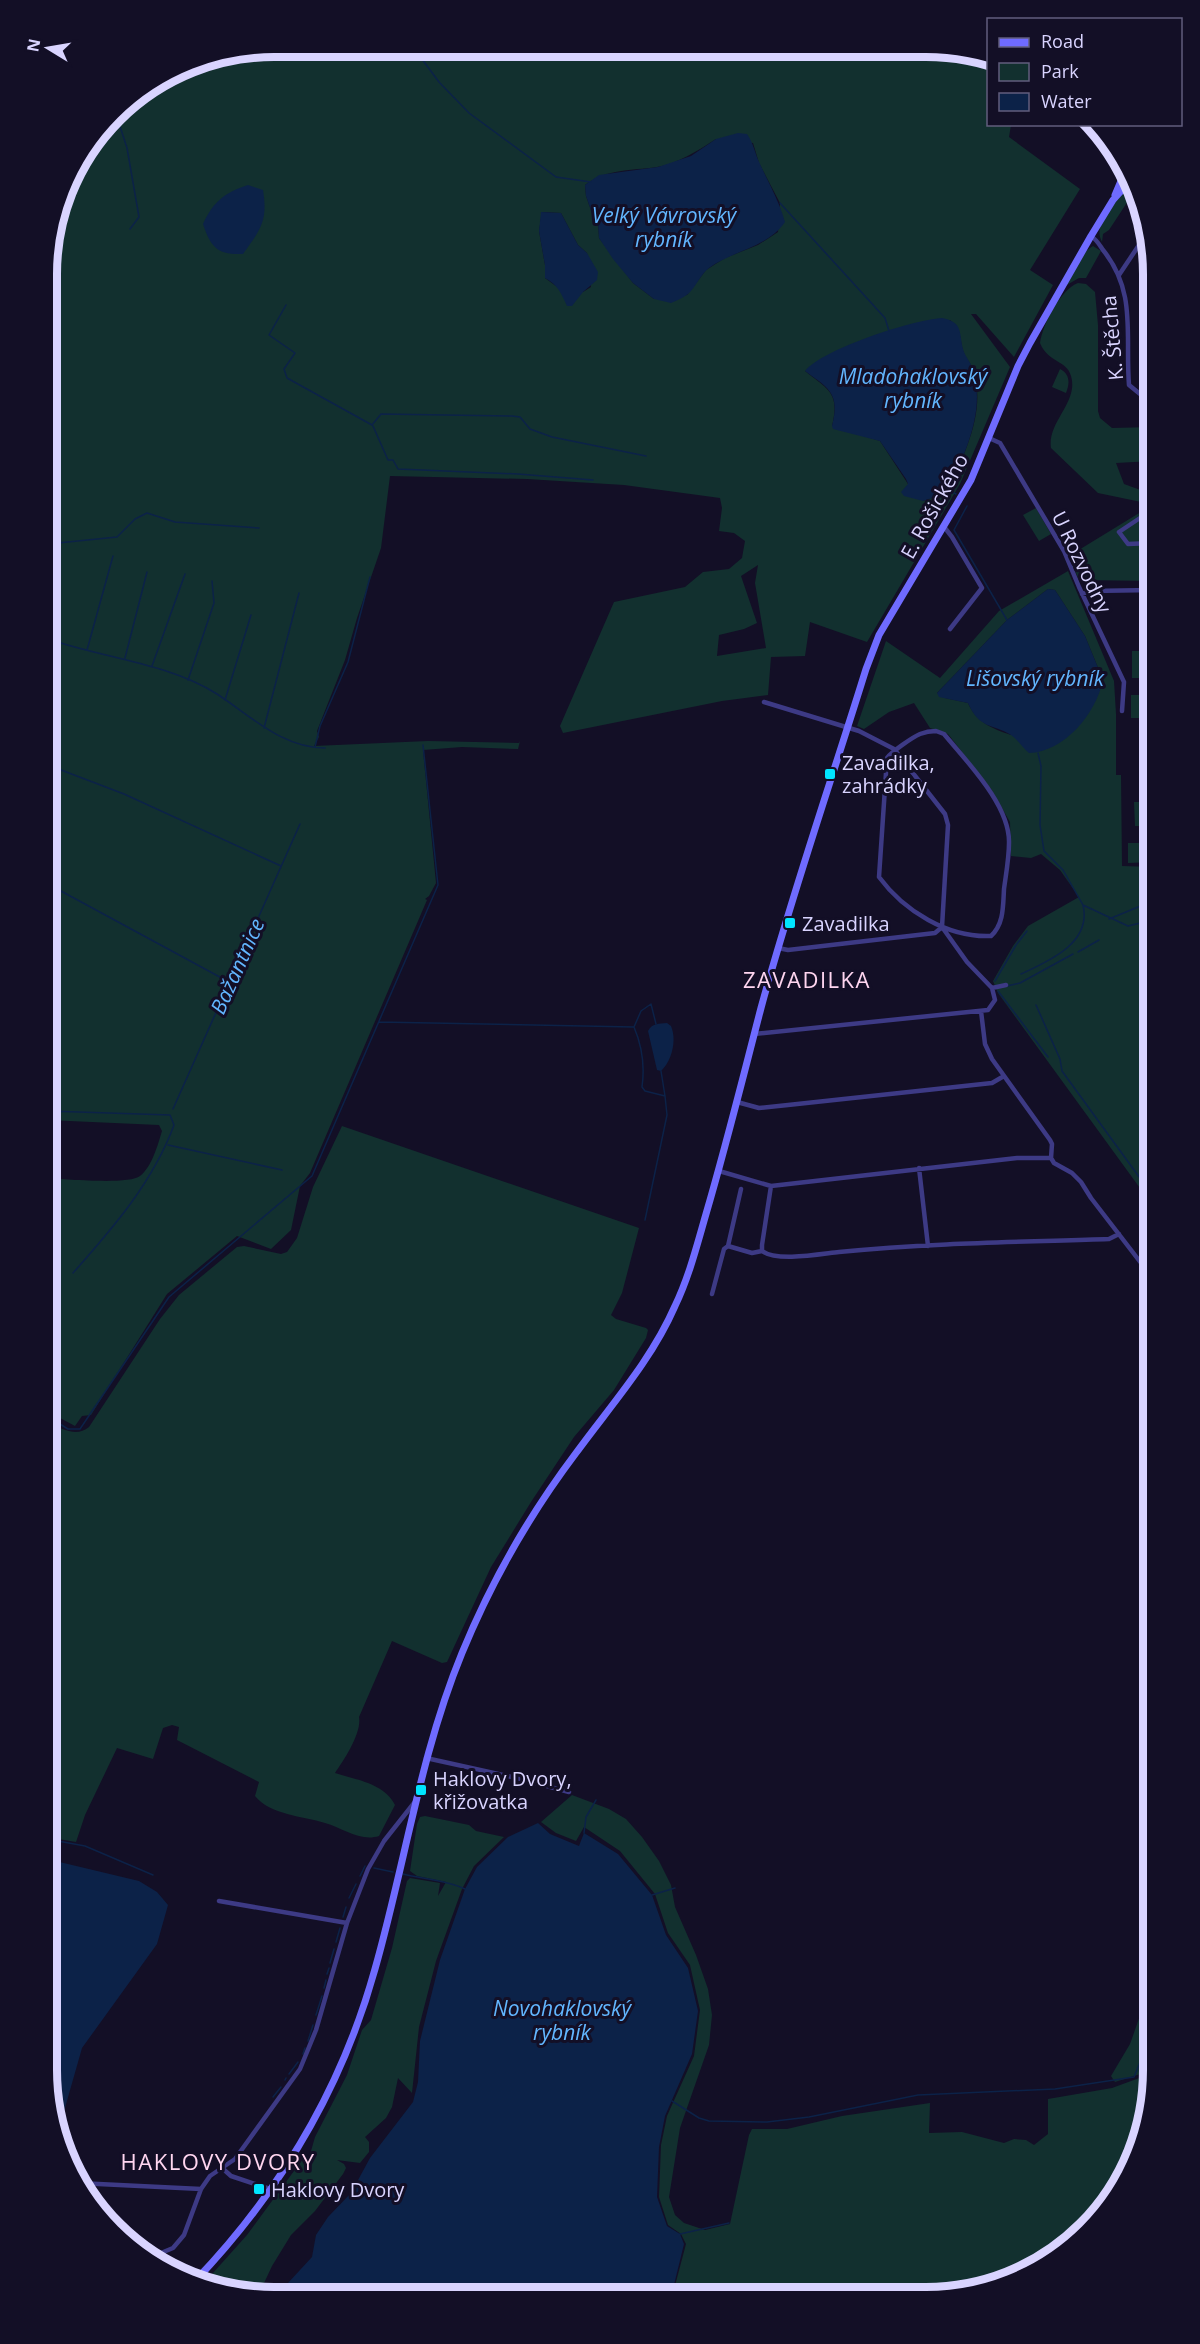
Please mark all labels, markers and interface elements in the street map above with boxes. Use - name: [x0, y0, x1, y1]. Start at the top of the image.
- north arrow: [18, 18, 78, 78]
- legend: [987, 18, 1182, 126]
- text: Road: [1041, 29, 1084, 53]
- text: N: [21, 37, 45, 54]
- text: Park: [1041, 59, 1079, 83]
- text: Water: [1041, 89, 1092, 113]
- water label: Velký Vávrovský rybník: [592, 201, 738, 253]
- street label: K. Štěcha: [1095, 294, 1129, 382]
- water label: Mladohaklovský rybník: [839, 362, 989, 414]
- street label: E. Rošického: [894, 449, 974, 563]
- street label: U Rozvodny: [1046, 507, 1119, 618]
- water label: Lišovský rybník: [966, 664, 1105, 692]
- place label: Zavadilka, zahrádky: [842, 749, 935, 799]
- marker: Zavadilka, zahrádky: [823, 767, 837, 781]
- place label: Zavadilka: [802, 910, 890, 937]
- water label: Bažantnice: [203, 914, 271, 1018]
- marker: Zavadilka: [783, 916, 797, 930]
- district label: ZAVADILKA: [743, 964, 871, 994]
- place label: Haklovy Dvory, křižovatka: [433, 1765, 572, 1815]
- marker: Haklovy Dvory, křižovatka: [414, 1783, 428, 1797]
- water label: Novohaklovský rybník: [493, 1994, 632, 2046]
- district label: HAKLOVY DVORY: [121, 2146, 315, 2176]
- place label: Haklovy Dvory: [271, 2176, 405, 2203]
- marker: Haklovy Dvory: [252, 2182, 266, 2196]

